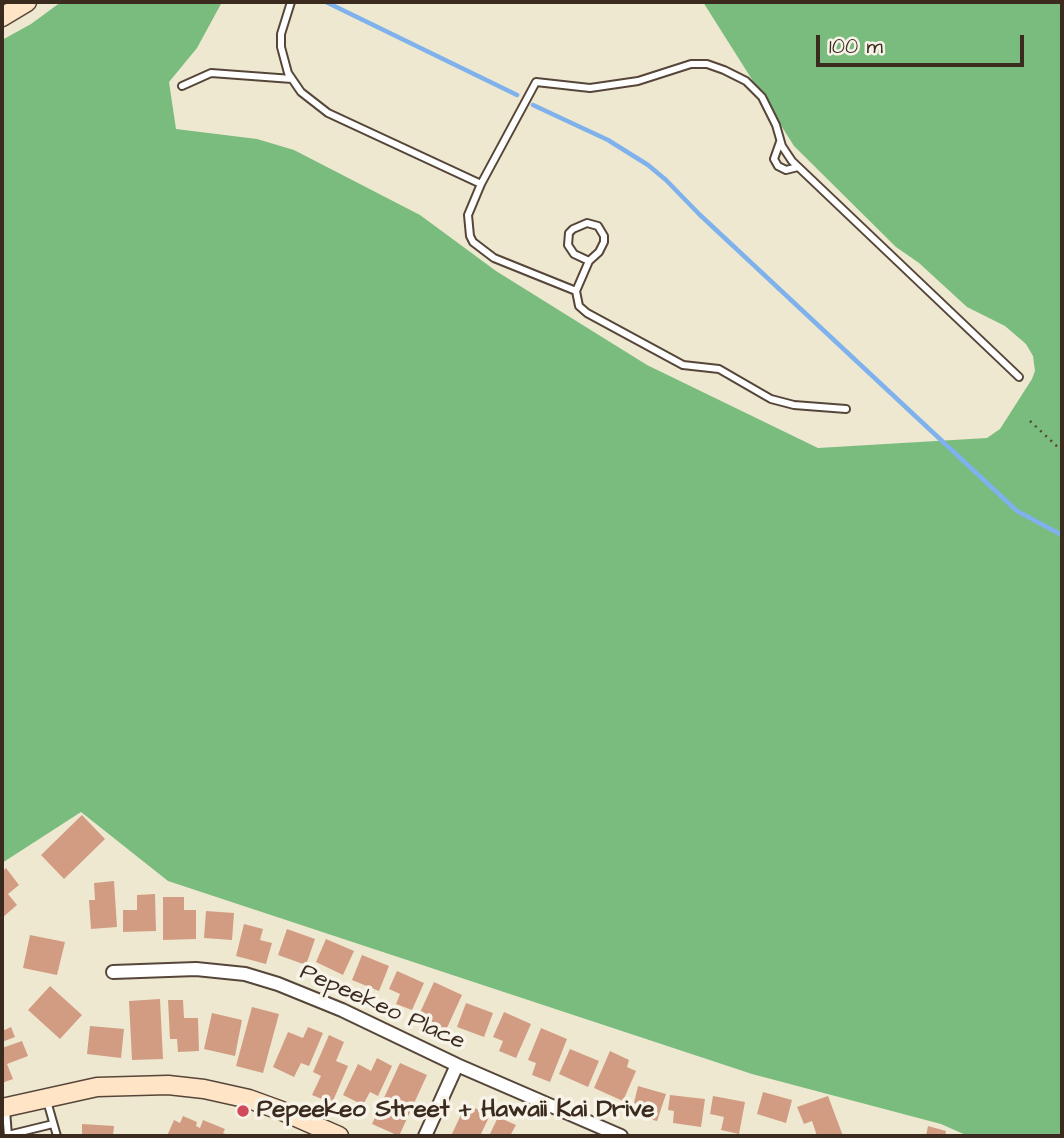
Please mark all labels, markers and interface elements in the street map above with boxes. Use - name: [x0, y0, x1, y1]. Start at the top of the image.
- scale bar: [819, 21, 1027, 65]
- text: 100 m: [829, 32, 883, 61]
- street label: Pepeekeo Place: [295, 959, 469, 1057]
- place label: Pepeekeo Street + Hawaii Kai Drive: [257, 1097, 654, 1125]
- marker: Pepeekeo Street + Hawaii Kai Drive: [235, 1103, 251, 1119]

